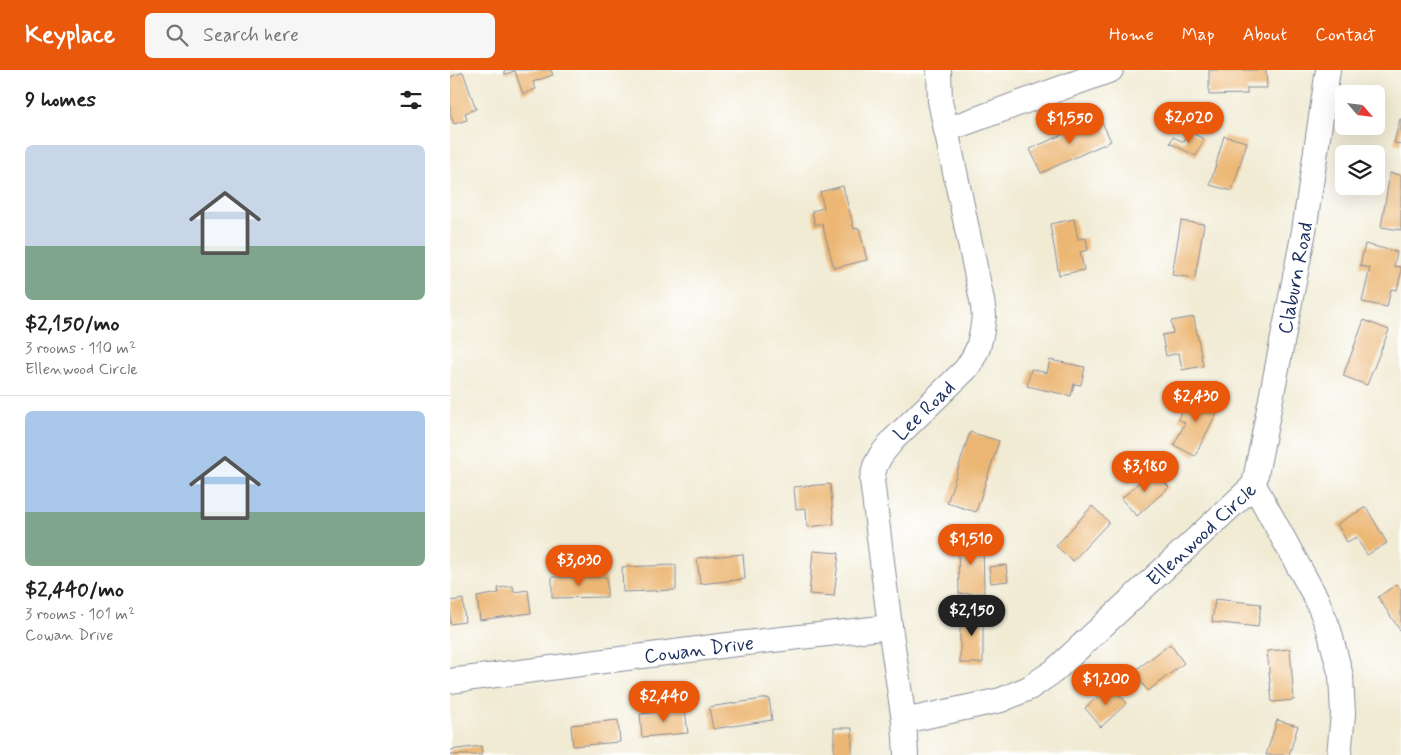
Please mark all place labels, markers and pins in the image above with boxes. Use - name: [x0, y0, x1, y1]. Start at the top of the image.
- pin: $1,550: [1029, 102, 1111, 145]
- pin: $2,020: [1148, 102, 1230, 144]
- pin: $2,430: [1155, 380, 1237, 423]
- pin: $3,180: [1104, 450, 1186, 493]
- pin: $1,510: [930, 524, 1012, 566]
- pin: $3,030: [538, 544, 620, 587]
- pin: $2,150: [931, 594, 1013, 637]
- pin: $1,200: [1065, 664, 1147, 706]
- pin: $2,440: [623, 680, 705, 723]

